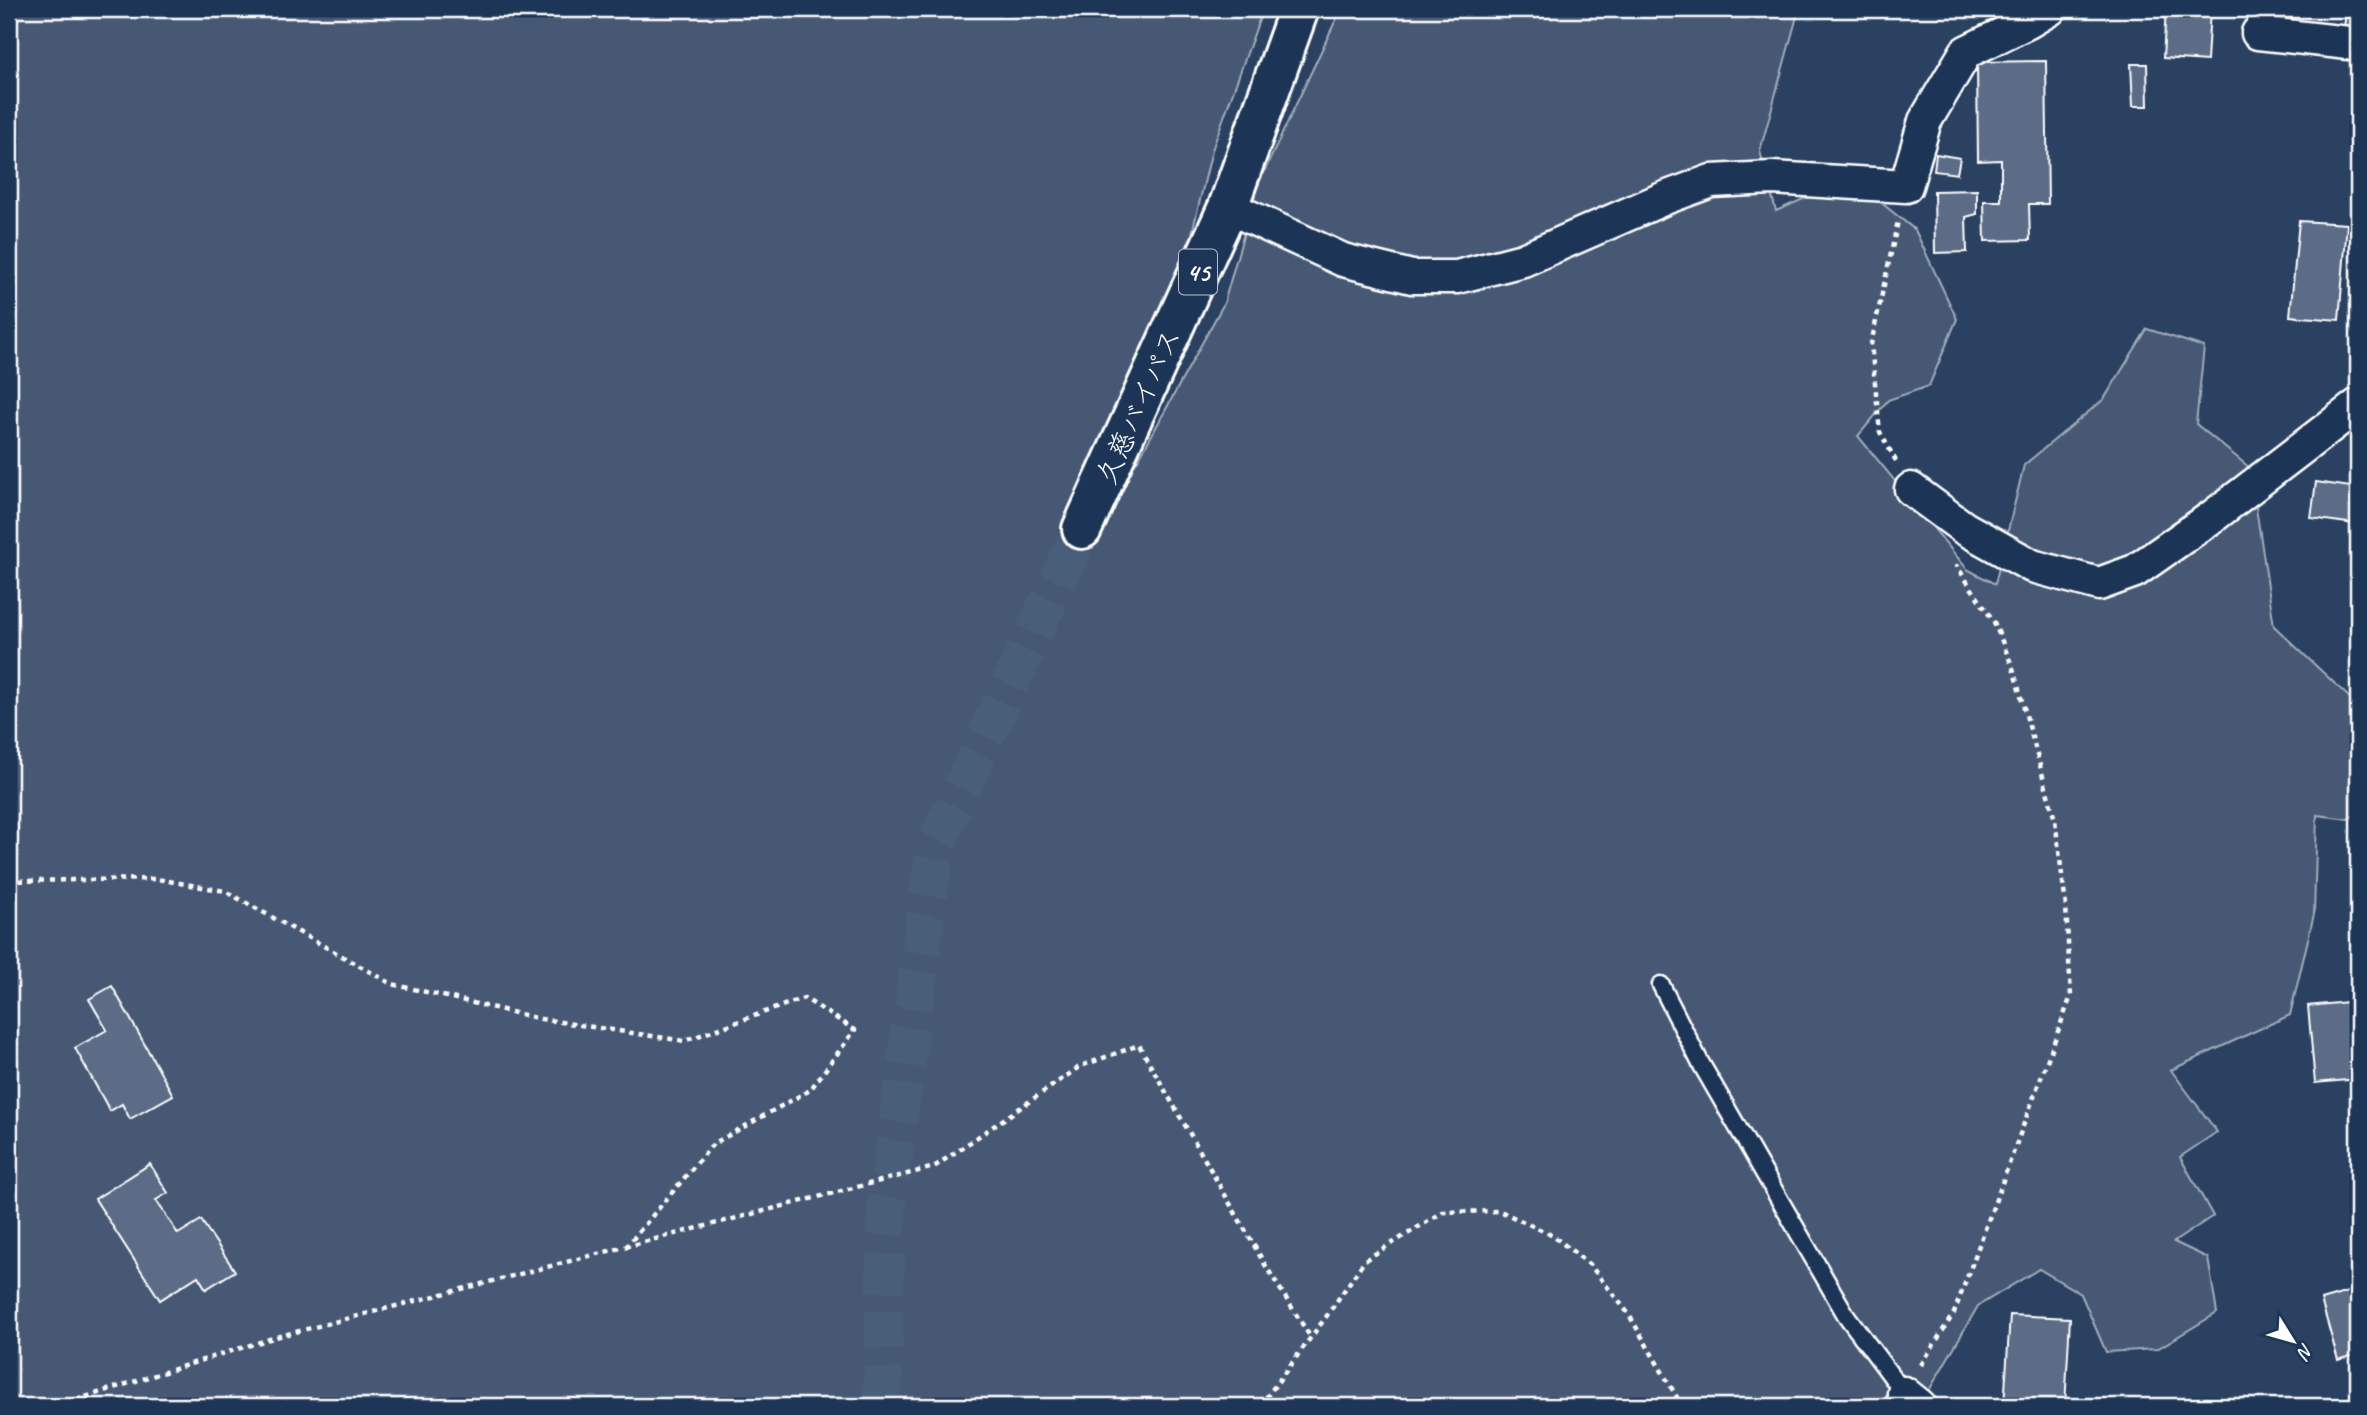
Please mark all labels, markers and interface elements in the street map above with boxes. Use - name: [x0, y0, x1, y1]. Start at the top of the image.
- road number: 45: [1179, 249, 1217, 294]
- street label: 久慈バイパス: [1088, 323, 1188, 490]
- north arrow: [2258, 1306, 2328, 1376]
- text: N: [2291, 1339, 2319, 1365]

